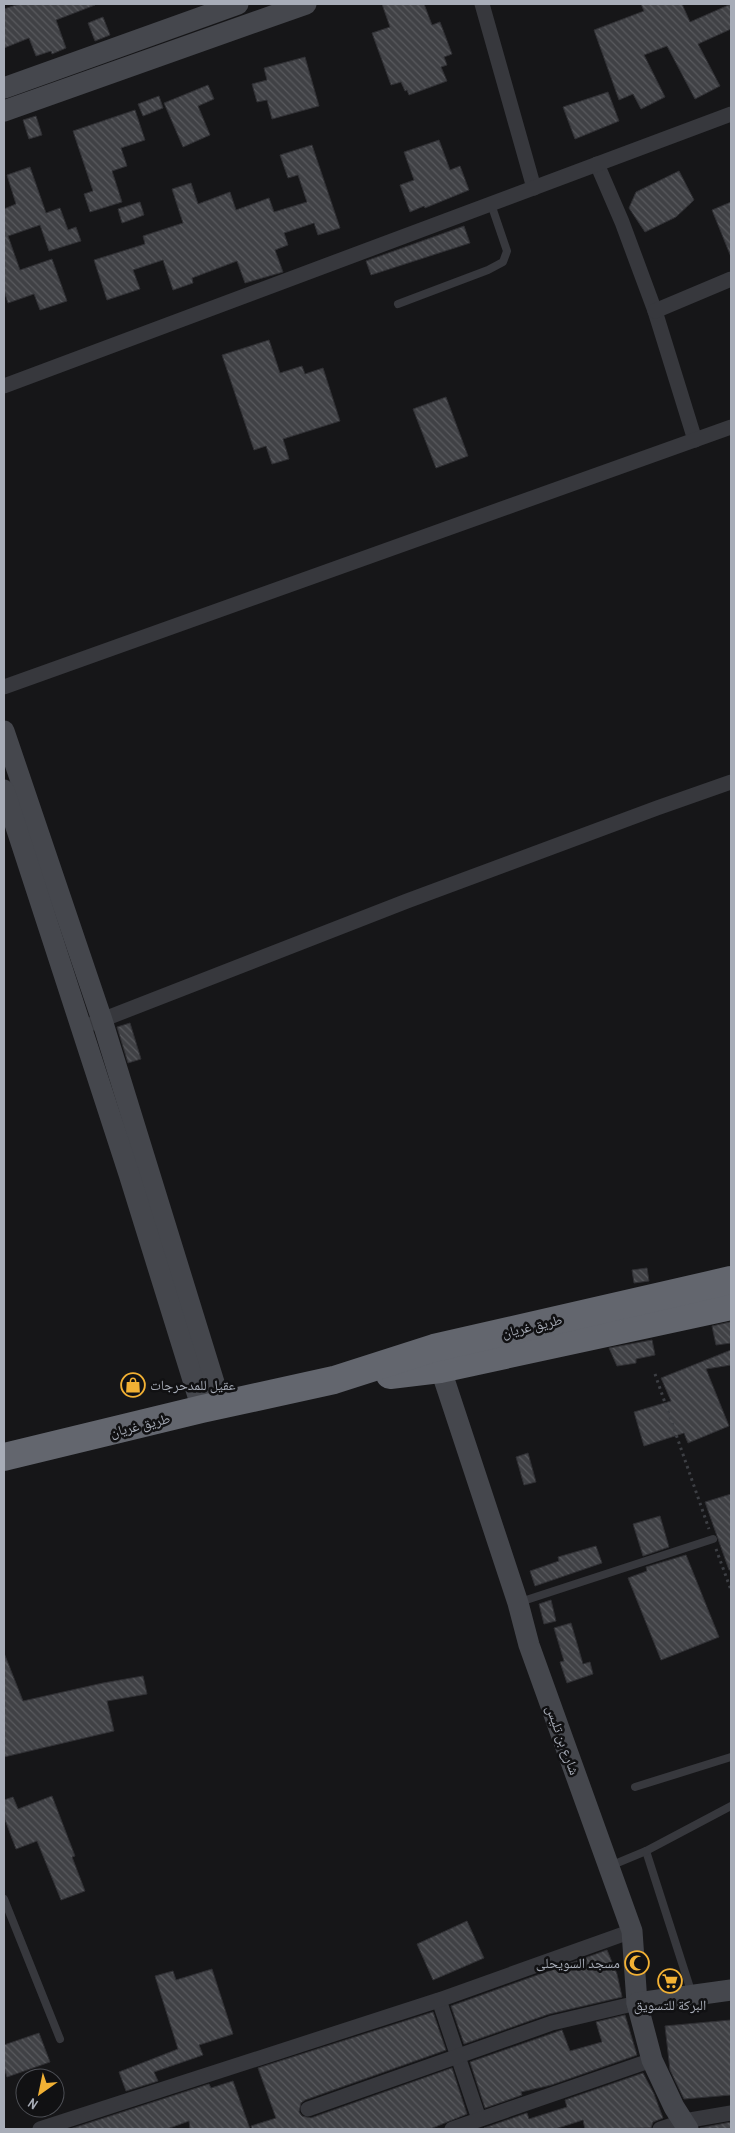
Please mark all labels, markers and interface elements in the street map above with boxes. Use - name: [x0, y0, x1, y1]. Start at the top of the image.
- street label: طريق غريان: [500, 1310, 564, 1343]
- shop icon: عقيل للمدحرجات: [120, 1372, 146, 1398]
- place label: عقيل للمدحرجات: [150, 1376, 236, 1394]
- street label: طريق غريان: [108, 1409, 172, 1442]
- street label: شارع بن تليس: [541, 1703, 584, 1778]
- mosque icon: مسجد السويحلى: [624, 1950, 650, 1976]
- place label: مسجد السويحلى: [536, 1954, 620, 1972]
- supermarket icon: البركة للتسويق: [657, 1968, 683, 1994]
- place label: البركة للتسويق: [634, 1996, 706, 2015]
- north arrow: [15, 2068, 65, 2118]
- text: N: [25, 2094, 41, 2114]

